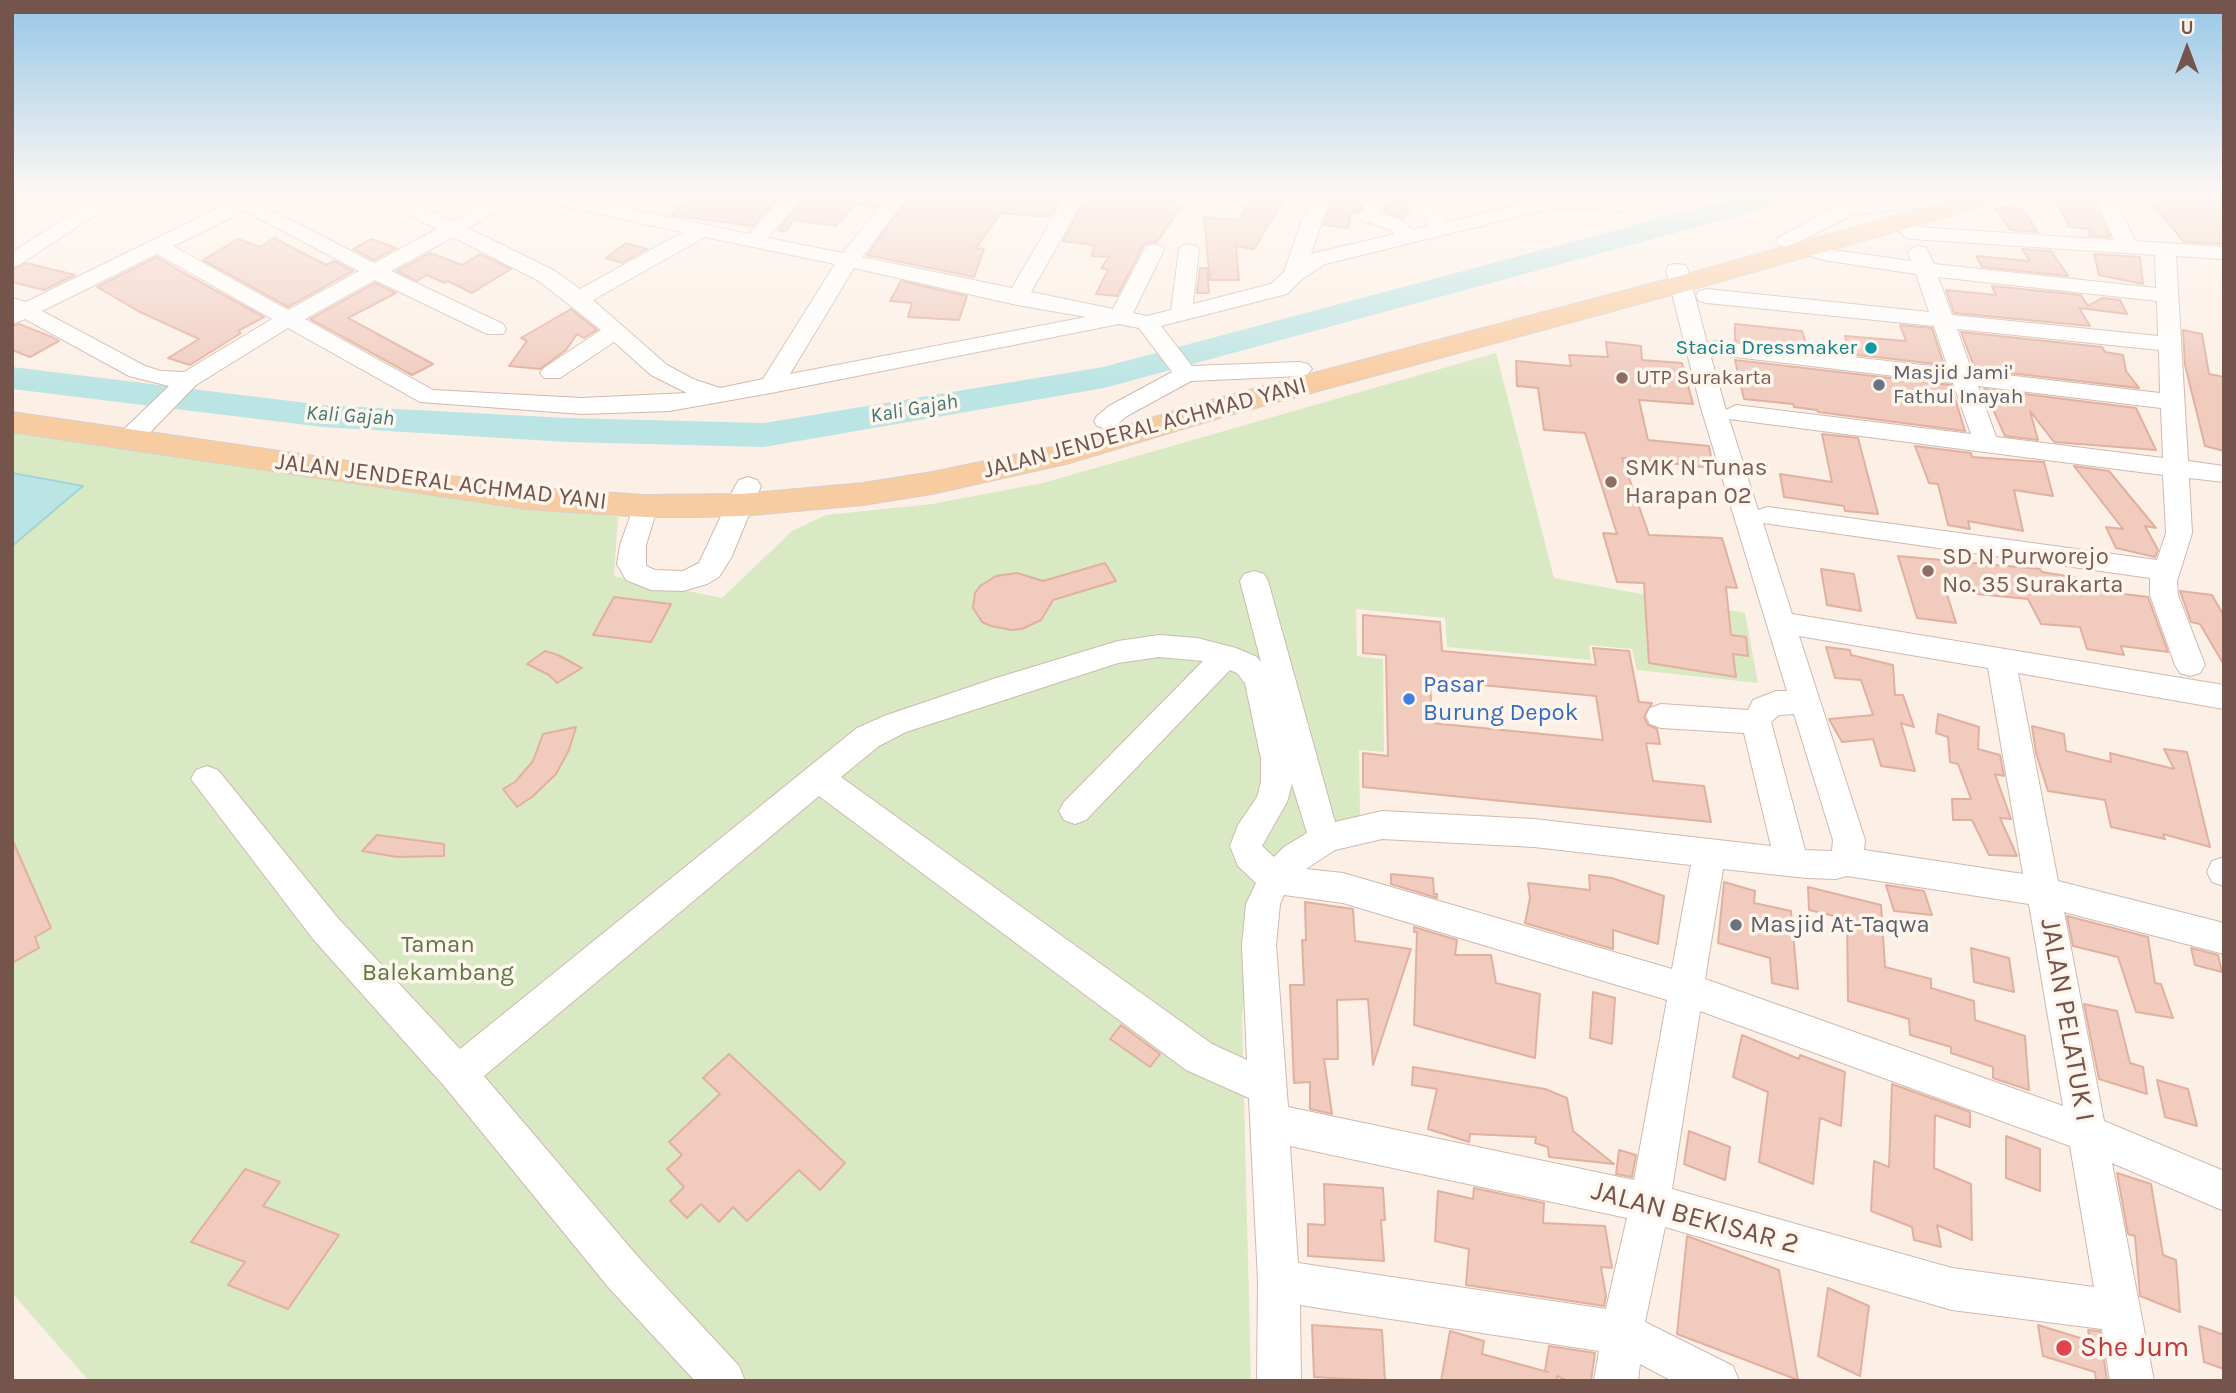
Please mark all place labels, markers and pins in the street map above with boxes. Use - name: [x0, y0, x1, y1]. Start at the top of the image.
- place label: Stacia Dressmaker: [1675, 335, 1857, 361]
- marker: Stacia Dressmaker: [1863, 340, 1879, 356]
- place label: Masjid Jami' Fathul Inayah: [1893, 360, 2023, 410]
- place label: UTP Surakarta: [1636, 365, 1772, 391]
- marker: UTP Surakarta: [1614, 370, 1630, 386]
- marker: Masjid Jami' Fathul Inayah: [1871, 377, 1887, 393]
- place label: SMK N Tunas Harapan 02: [1625, 454, 1767, 510]
- marker: SMK N Tunas Harapan 02: [1603, 474, 1619, 490]
- place label: SD N Purworejo No. 35 Surakarta: [1942, 543, 2124, 599]
- marker: SD N Purworejo No. 35 Surakarta: [1920, 563, 1936, 579]
- place label: Pasar Burung Depok: [1423, 671, 1578, 727]
- marker: Pasar Burung Depok: [1401, 691, 1417, 707]
- place label: Masjid At-Taqwa: [1750, 911, 1930, 939]
- marker: Masjid At-Taqwa: [1728, 917, 1744, 933]
- place label: She Jum: [2080, 1331, 2189, 1365]
- marker: She Jum: [2054, 1338, 2074, 1358]

